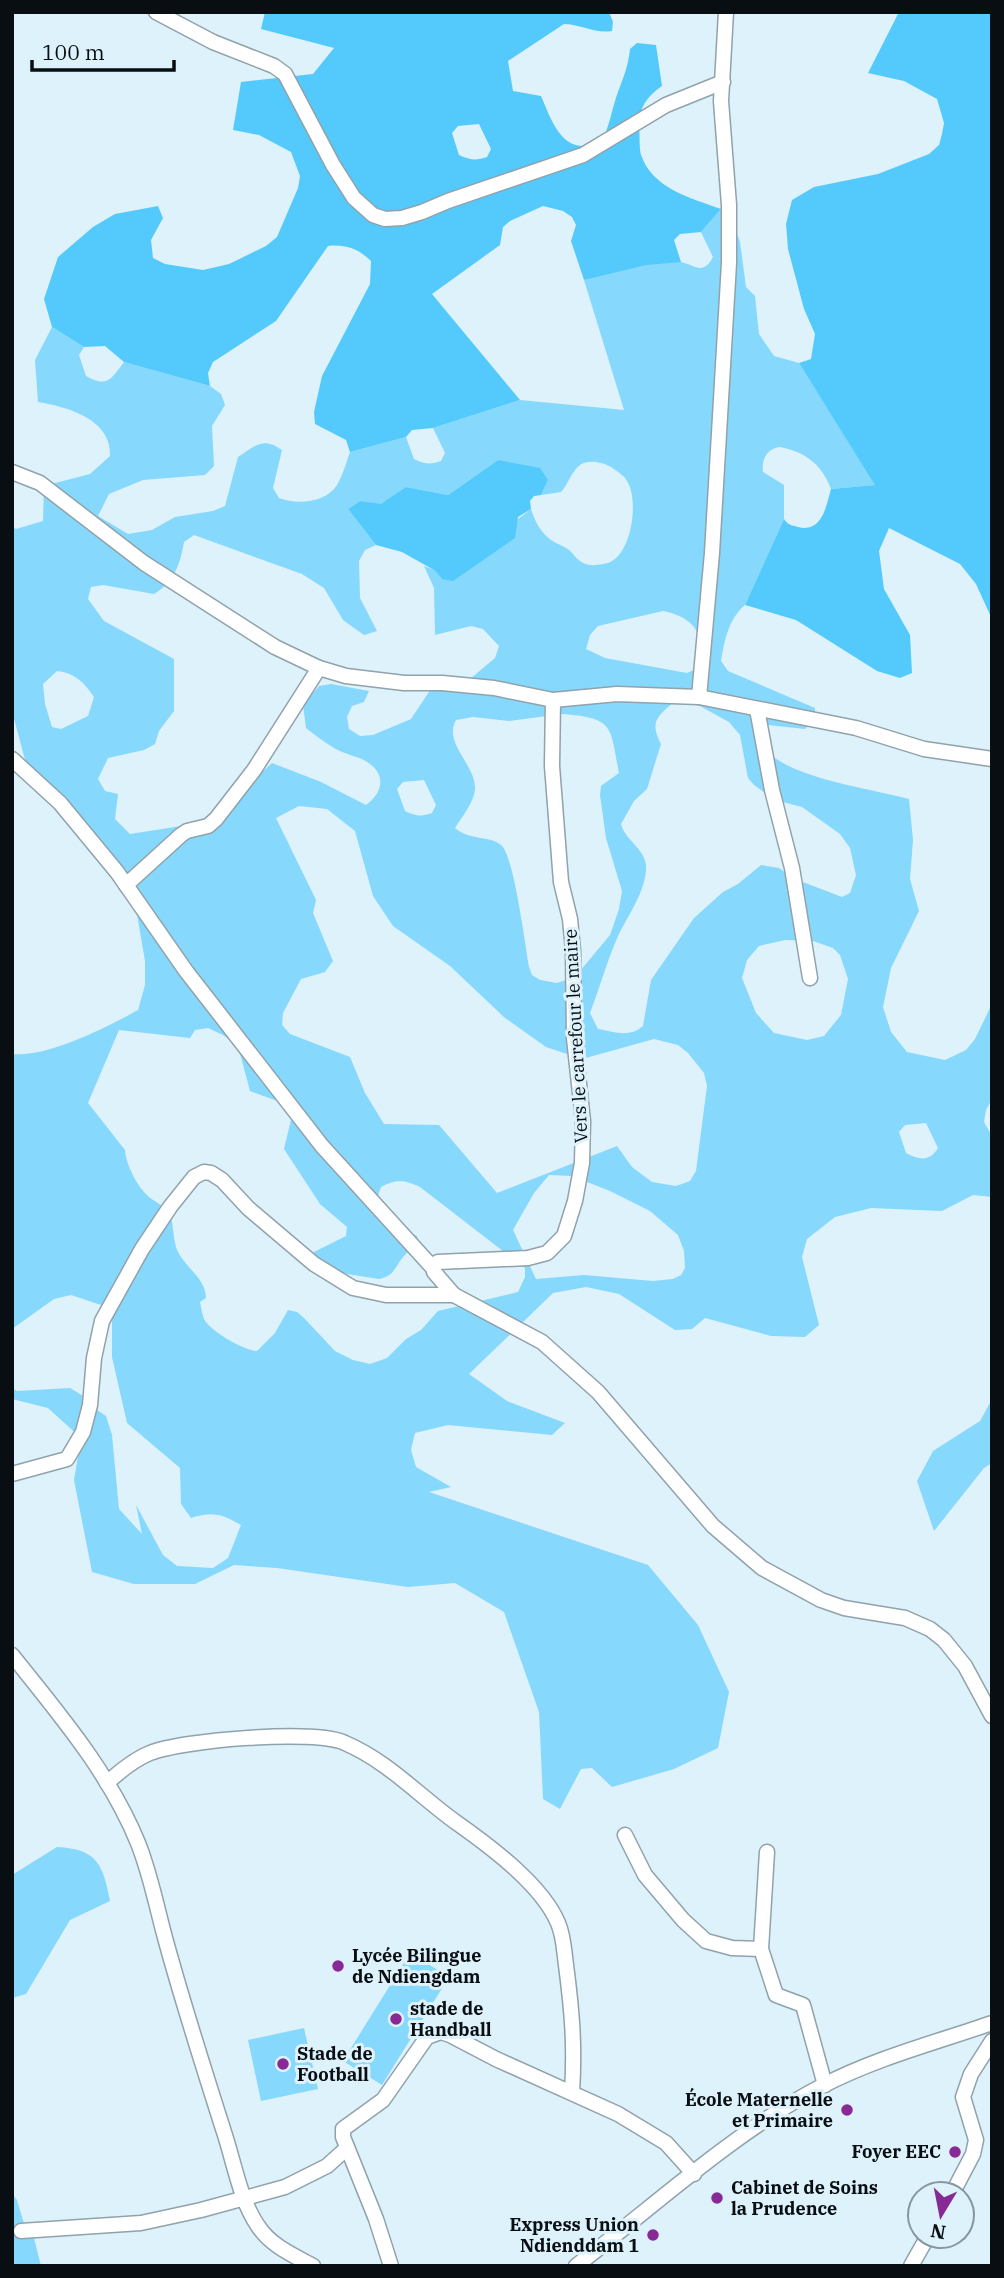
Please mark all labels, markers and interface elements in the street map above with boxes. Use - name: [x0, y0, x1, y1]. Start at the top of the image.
- scale bar: [32, 28, 173, 72]
- text: 100 m: [42, 38, 105, 66]
- street label: Vers le carrefour le maire: [558, 928, 593, 1144]
- place label: Lycée Bilingue de Ndiengdam: [352, 1944, 481, 1988]
- marker: Lycée Bilingue de Ndiengdam: [330, 1958, 346, 1974]
- place label: stade de Handball: [410, 1997, 492, 2041]
- marker: stade de Handball: [388, 2011, 404, 2027]
- place label: Stade de Football: [297, 2042, 373, 2086]
- marker: Stade de Football: [275, 2056, 291, 2072]
- place label: École Maternelle et Primaire: [685, 2087, 833, 2132]
- marker: École Maternelle et Primaire: [839, 2102, 855, 2118]
- place label: Foyer EEC: [851, 2140, 941, 2163]
- marker: Foyer EEC: [947, 2144, 963, 2160]
- place label: Cabinet de Soins la Prudence: [731, 2176, 878, 2220]
- north arrow: [906, 2180, 976, 2250]
- marker: Cabinet de Soins la Prudence: [709, 2190, 725, 2206]
- place label: Express Union Ndienddam 1: [510, 2213, 639, 2257]
- text: N: [929, 2219, 948, 2245]
- marker: Express Union Ndienddam 1: [645, 2227, 661, 2243]

